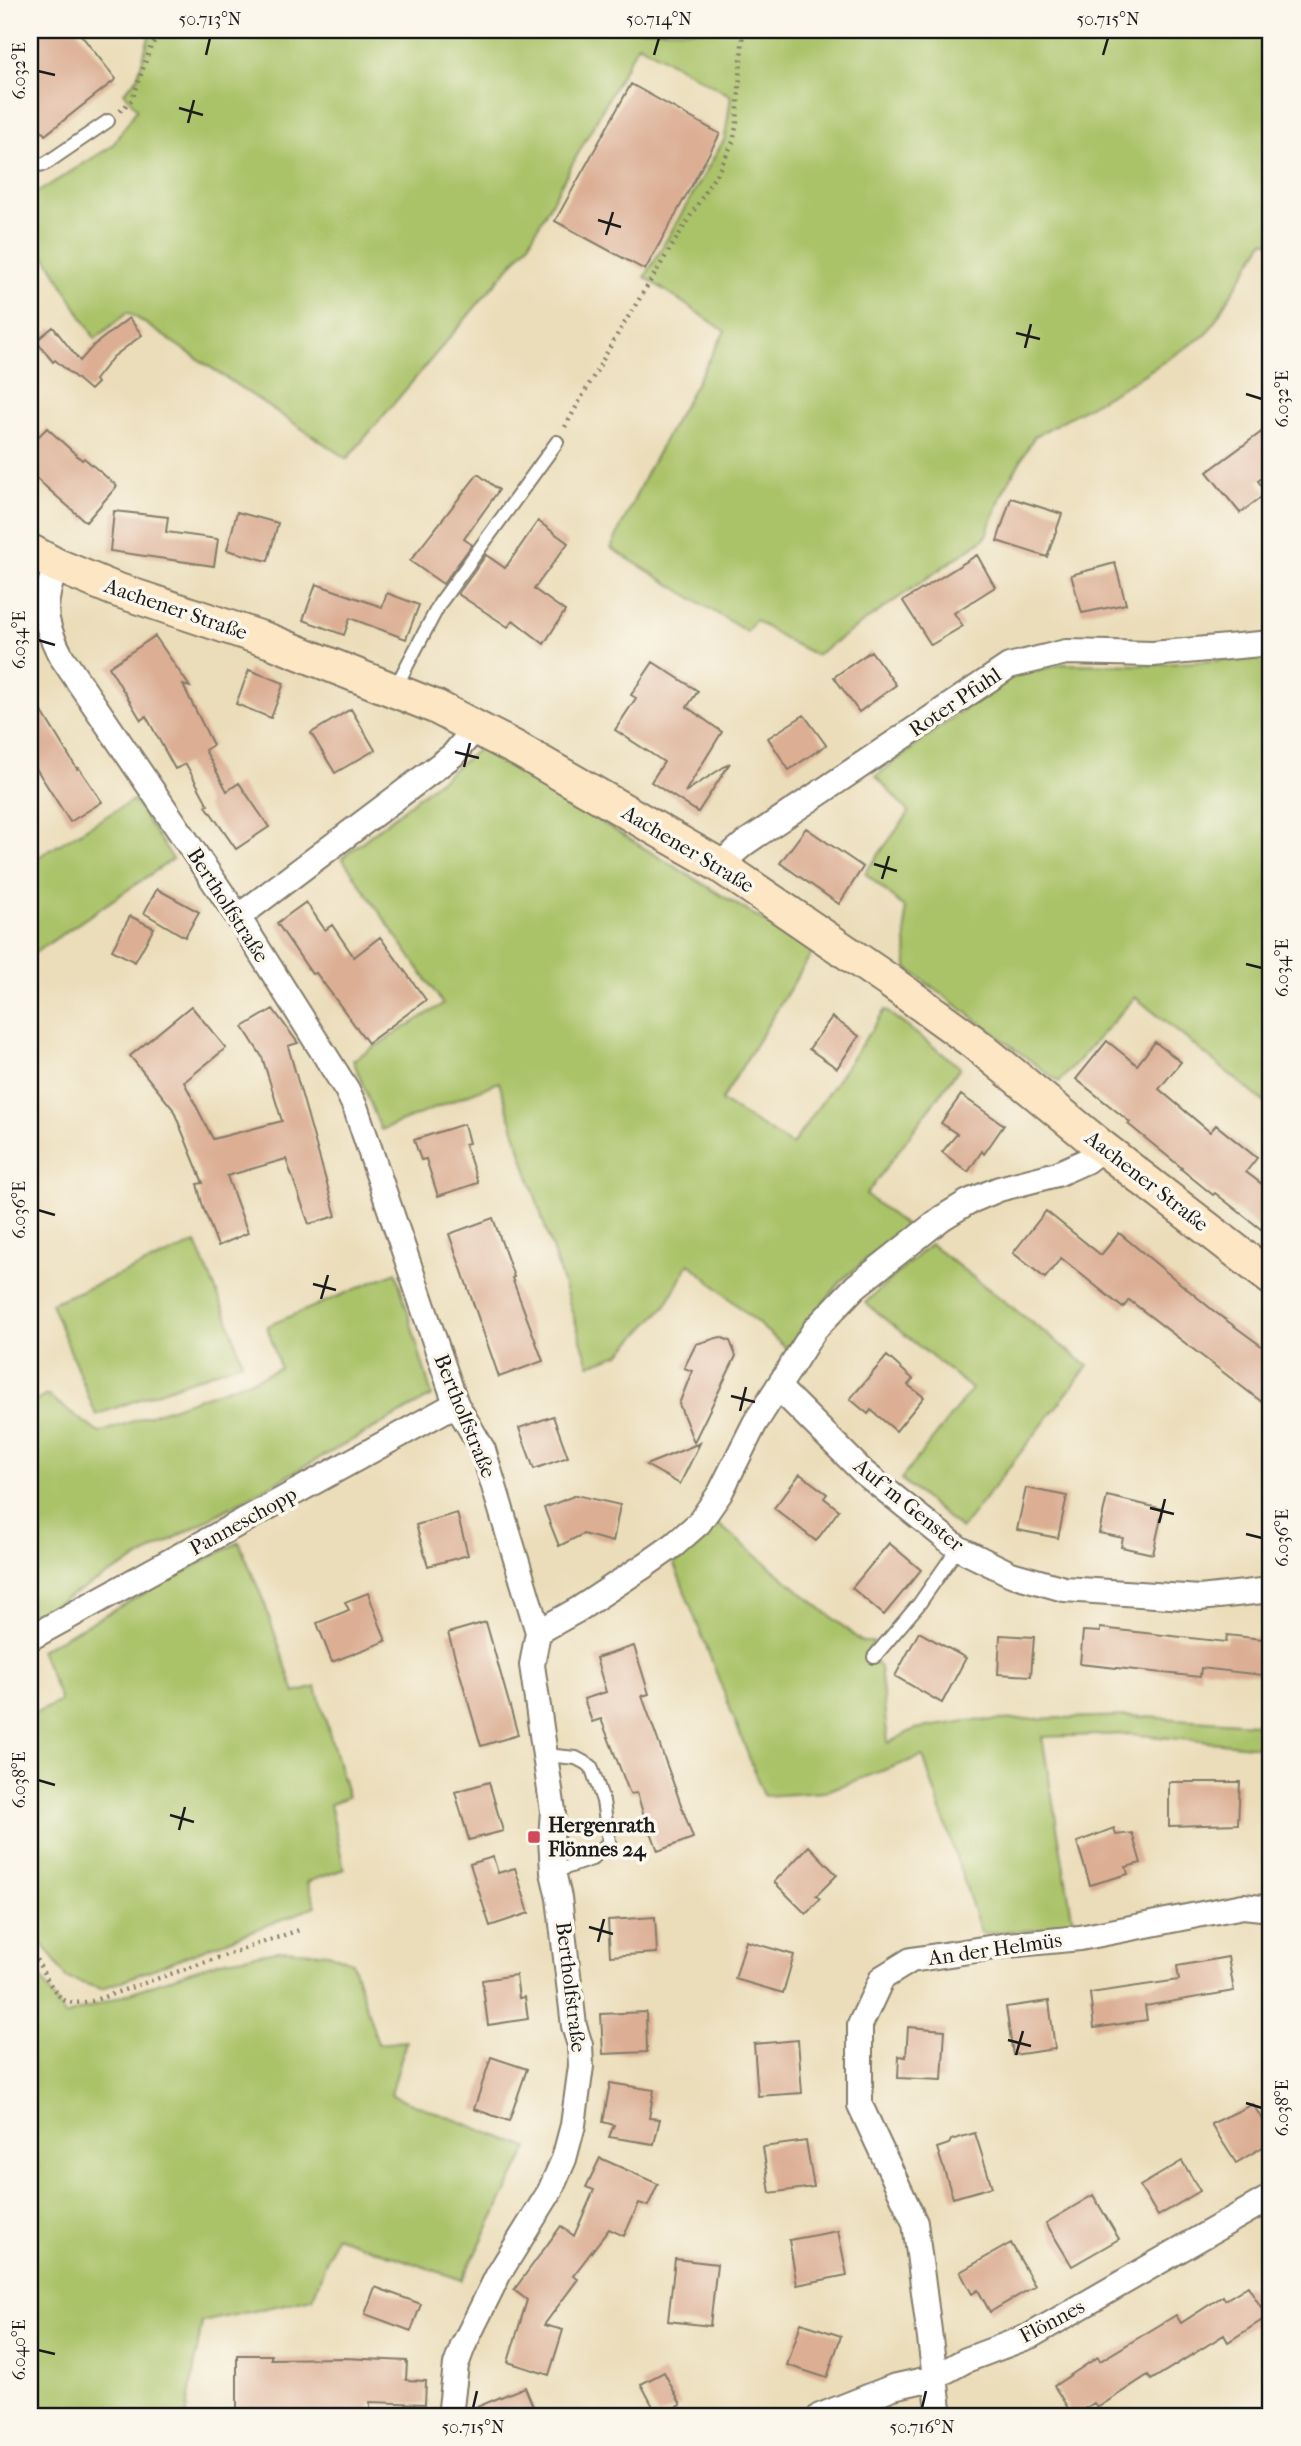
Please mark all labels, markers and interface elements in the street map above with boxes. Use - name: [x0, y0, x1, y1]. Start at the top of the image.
- text: 50.713°N: [179, 9, 242, 30]
- text: 50.714°N: [626, 9, 692, 30]
- text: 50.715°N: [1076, 9, 1140, 30]
- text: 6.032°E: [9, 42, 30, 100]
- text: 6.032°E: [1272, 370, 1293, 428]
- street label: Aachener Straße: [101, 573, 251, 645]
- text: 6.034°E: [9, 611, 30, 669]
- street label: Roter Pfuhl: [904, 662, 1006, 742]
- street label: Aachener Straße: [617, 800, 758, 898]
- street label: Bertholfstraße: [182, 843, 274, 967]
- text: 6.034°E: [1272, 939, 1293, 997]
- street label: Aachener Straße: [1080, 1125, 1213, 1236]
- text: 6.036°E: [9, 1181, 30, 1239]
- street label: Bertholfstraße: [429, 1351, 501, 1481]
- street label: Auf'm Genster: [849, 1453, 969, 1557]
- street label: Panneschopp: [185, 1482, 301, 1560]
- text: 6.036°E: [1272, 1509, 1293, 1567]
- text: 6.038°E: [9, 1751, 30, 1809]
- place label: Hergenrath Flönnes 24: [547, 1813, 656, 1862]
- marker: Hergenrath Flönnes 24: [526, 1829, 542, 1845]
- street label: Bertholfstraße: [551, 1920, 591, 2054]
- street label: An der Helmüs: [926, 1928, 1064, 1970]
- text: 6.038°E: [1272, 2079, 1293, 2137]
- street label: Flönnes: [1015, 2294, 1089, 2348]
- text: 6.040°E: [9, 2319, 30, 2381]
- text: 50.715°N: [441, 2417, 505, 2438]
- text: 50.716°N: [889, 2417, 955, 2438]

